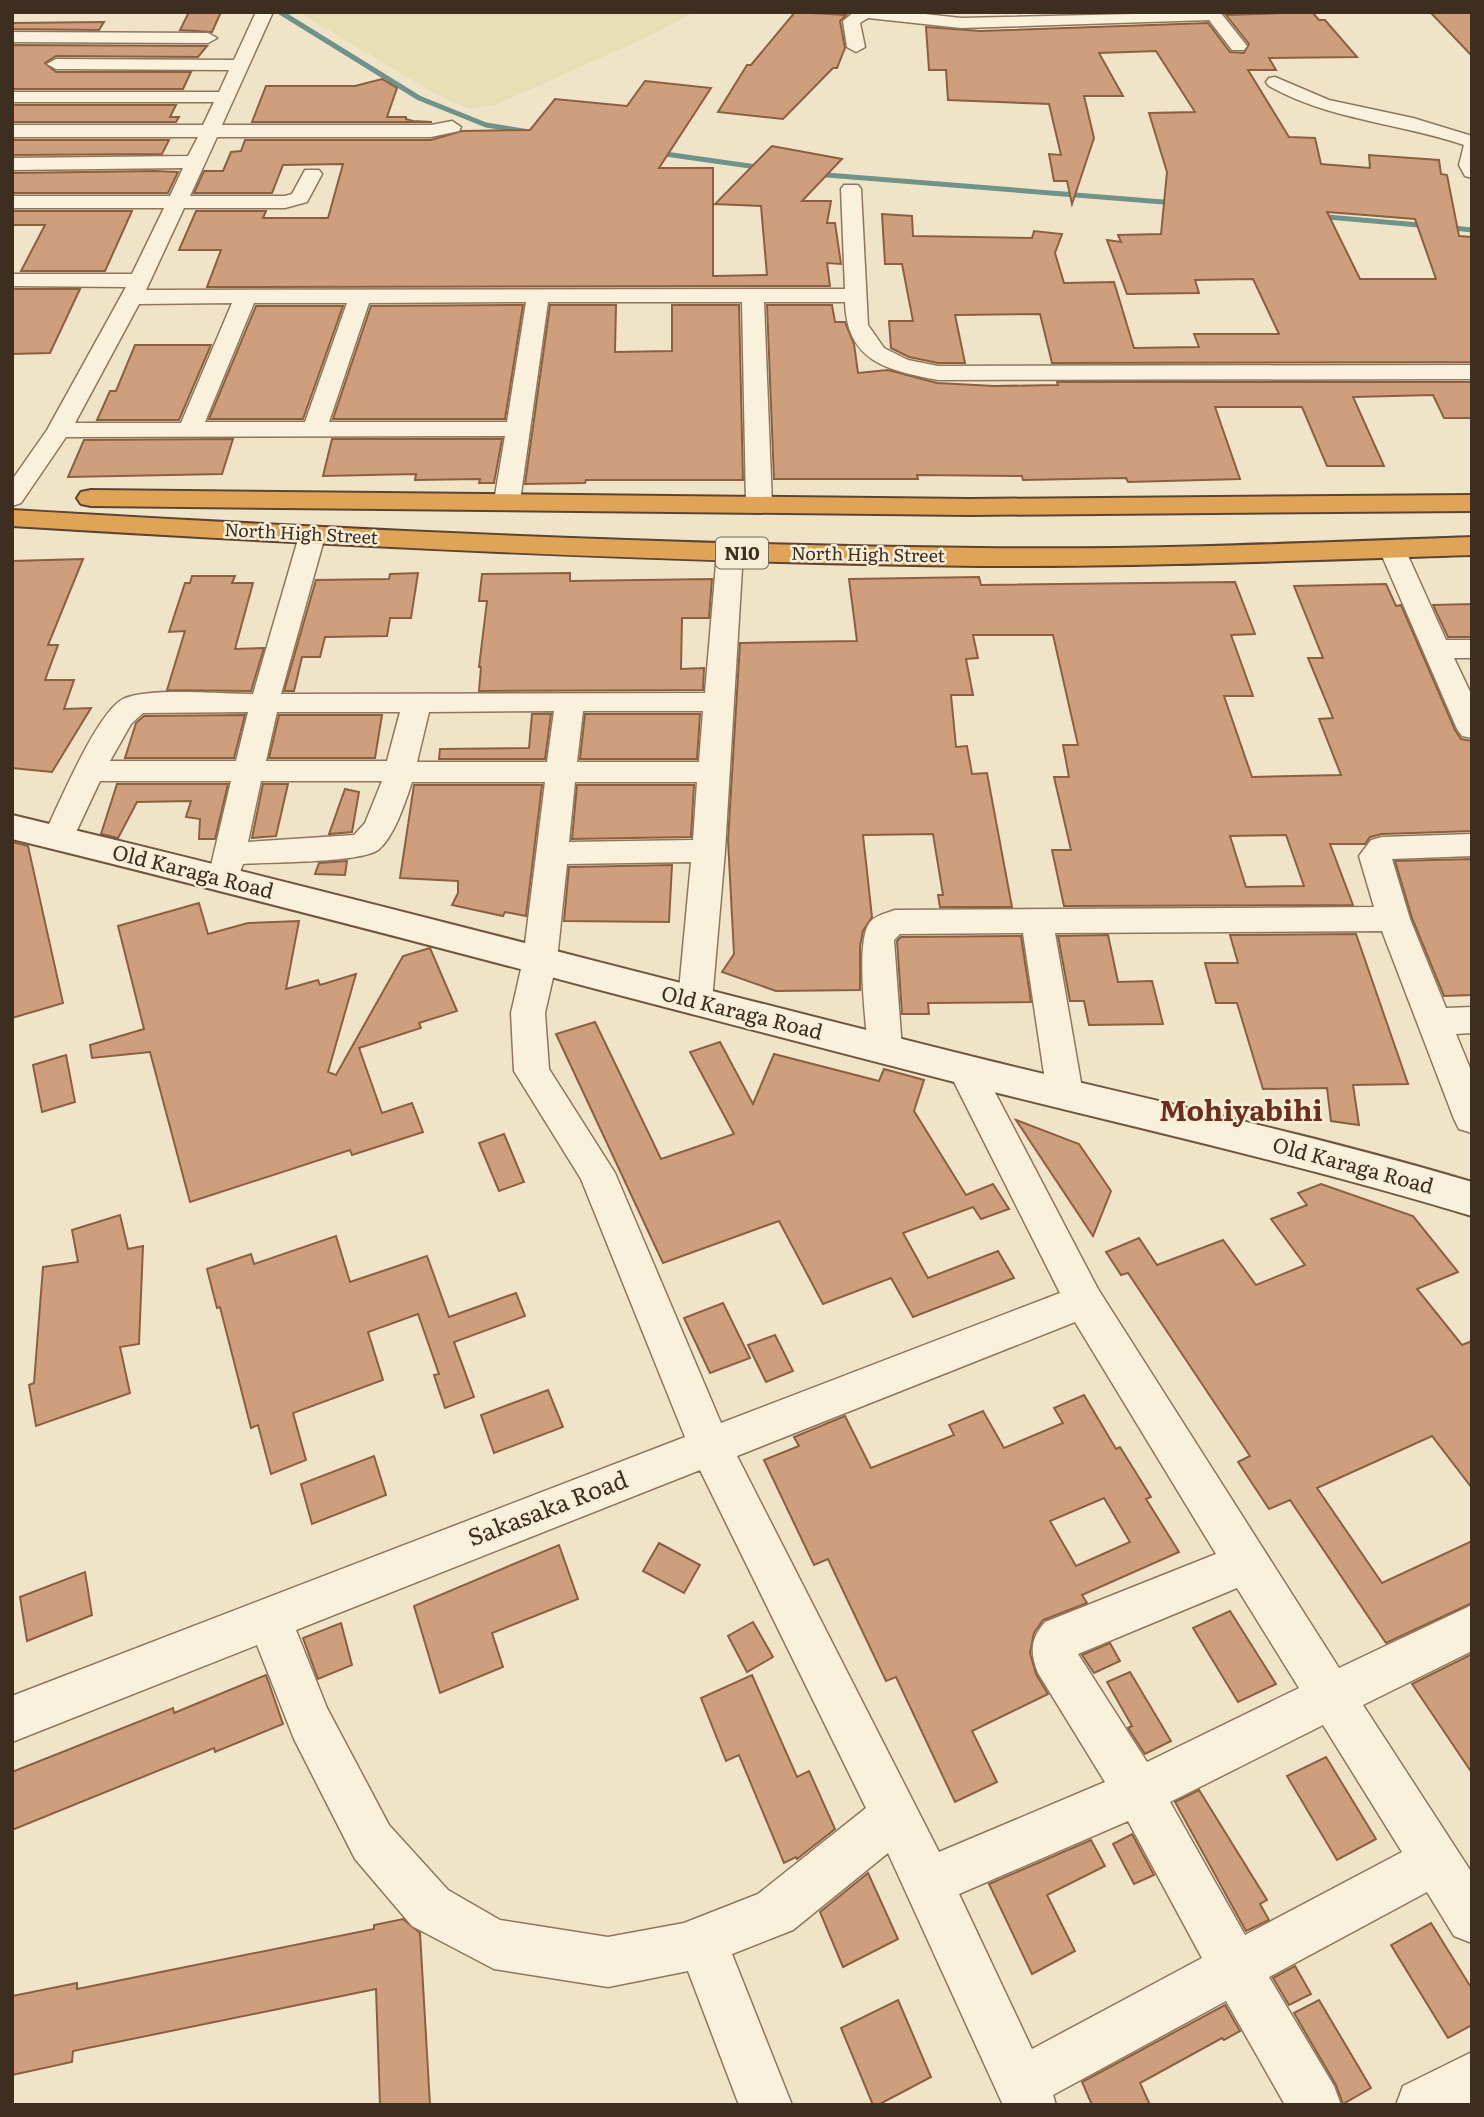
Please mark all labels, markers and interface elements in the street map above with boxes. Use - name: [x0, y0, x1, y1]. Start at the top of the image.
- street label: North High Street: [224, 515, 379, 550]
- road number: N10: [716, 538, 768, 568]
- street label: North High Street: [791, 539, 946, 568]
- street label: Old Karaga Road: [110, 835, 278, 905]
- street label: Old Karaga Road: [659, 976, 827, 1046]
- district label: Mohiyabihi: [1159, 1088, 1323, 1130]
- street label: Old Karaga Road: [1270, 1127, 1438, 1200]
- street label: Sakasaka Road: [462, 1460, 632, 1553]

